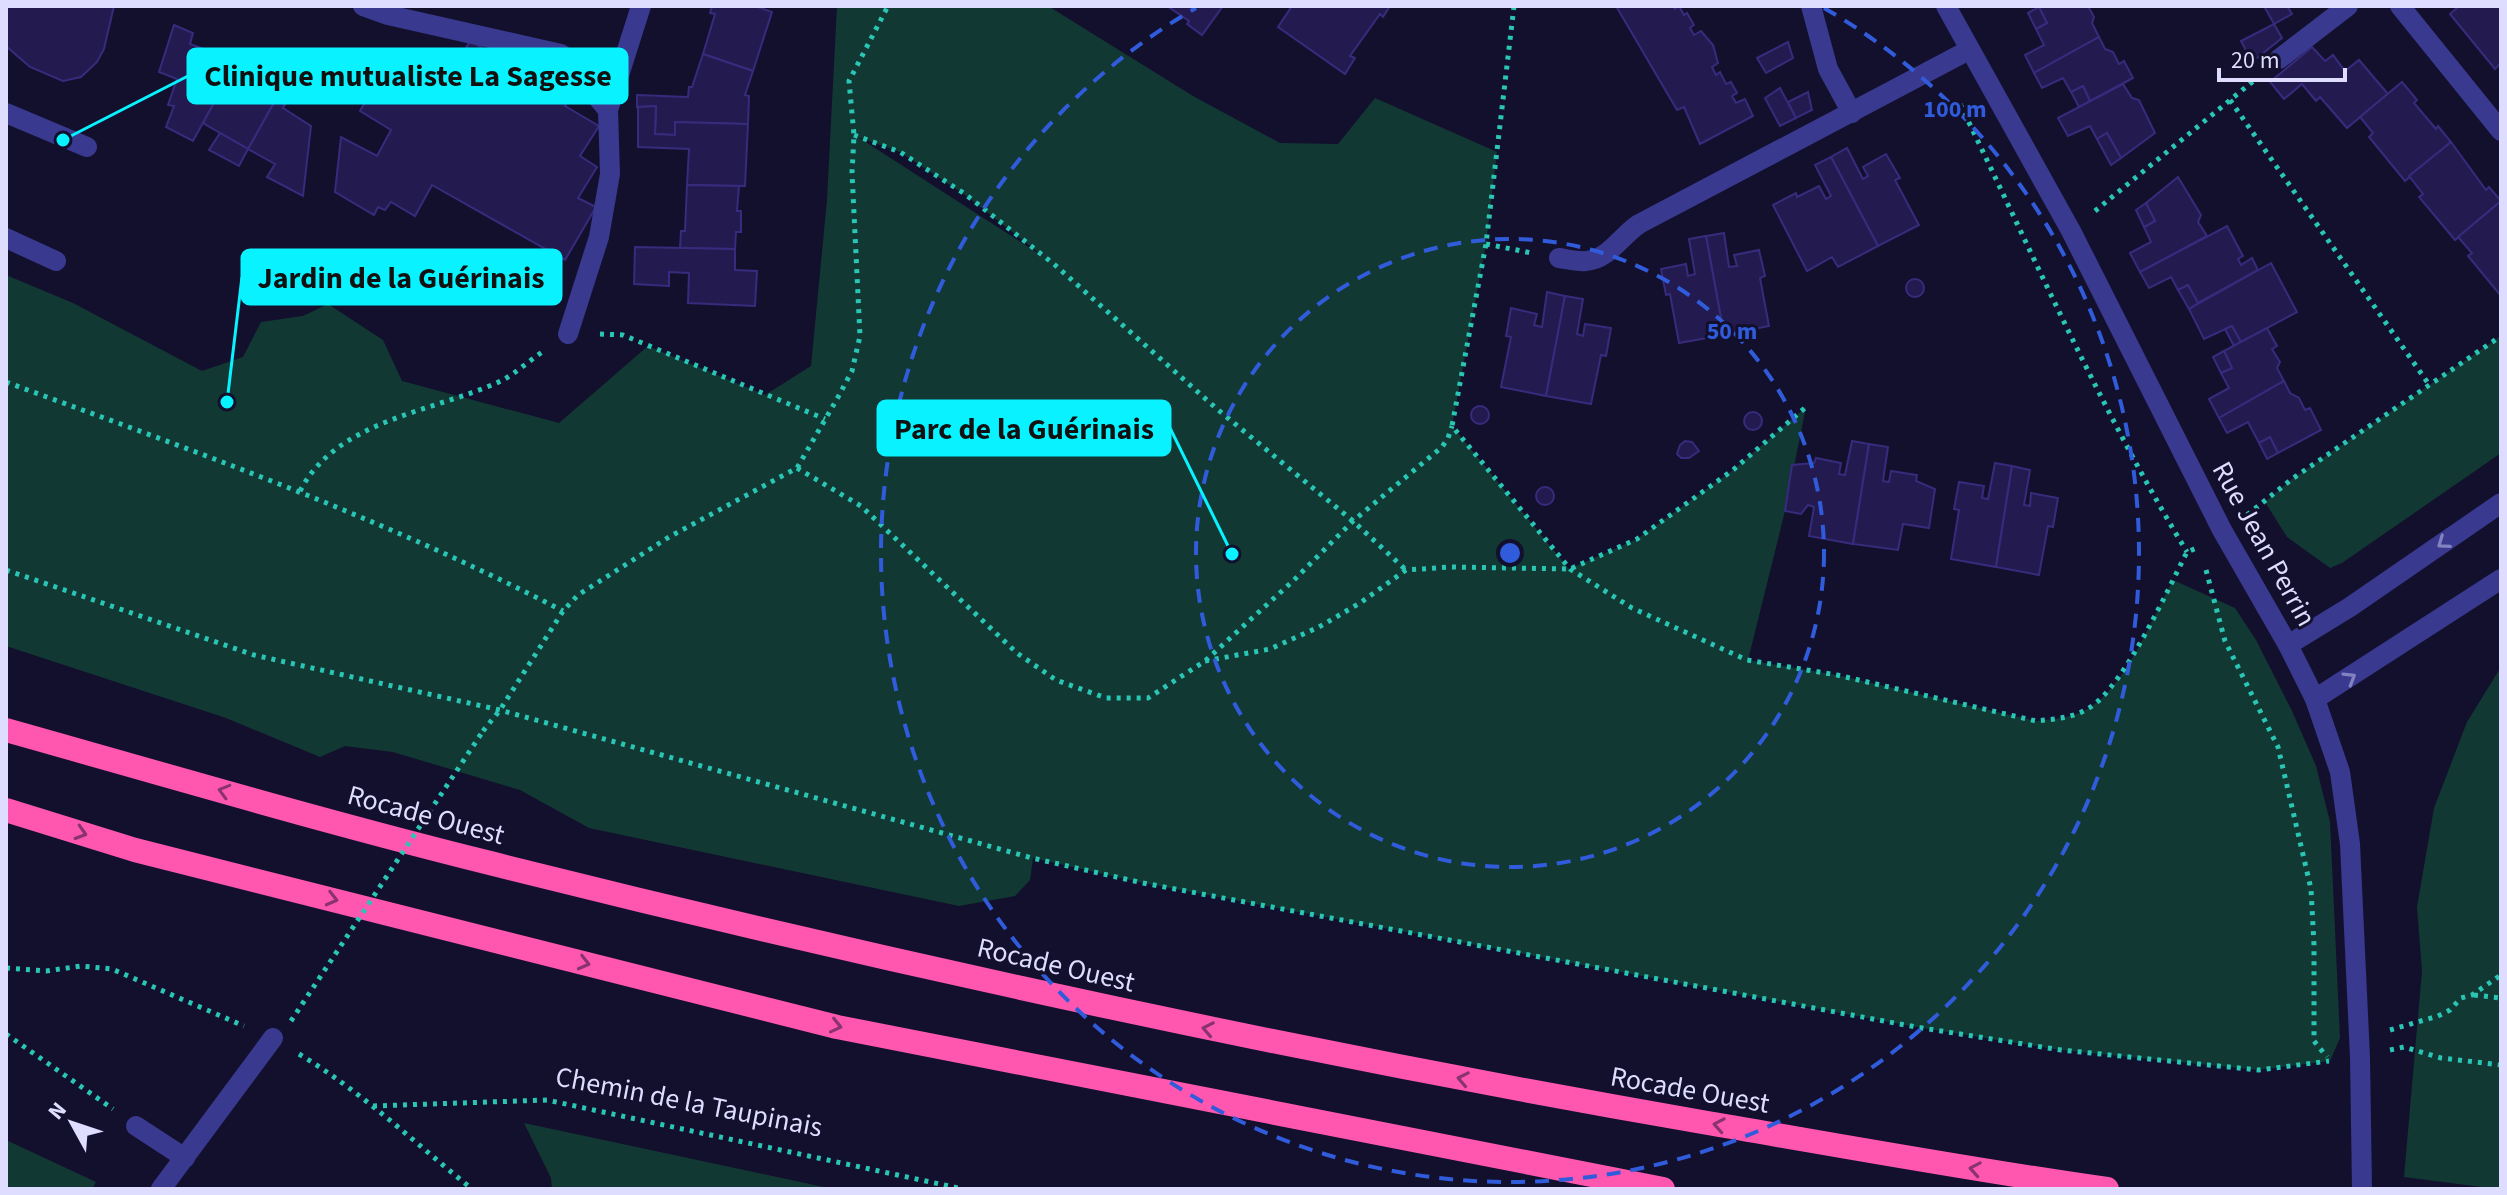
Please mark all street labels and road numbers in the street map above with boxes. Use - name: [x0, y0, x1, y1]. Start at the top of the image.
- street label: Rue Jean Perrin: [2202, 454, 2326, 634]
- street label: Rocade Ouest: [343, 775, 509, 855]
- street label: Rocade Ouest: [973, 927, 1139, 1003]
- street label: Rocade Ouest: [1607, 1056, 1773, 1124]
- street label: Chemin de la Taupinais: [552, 1057, 826, 1147]

